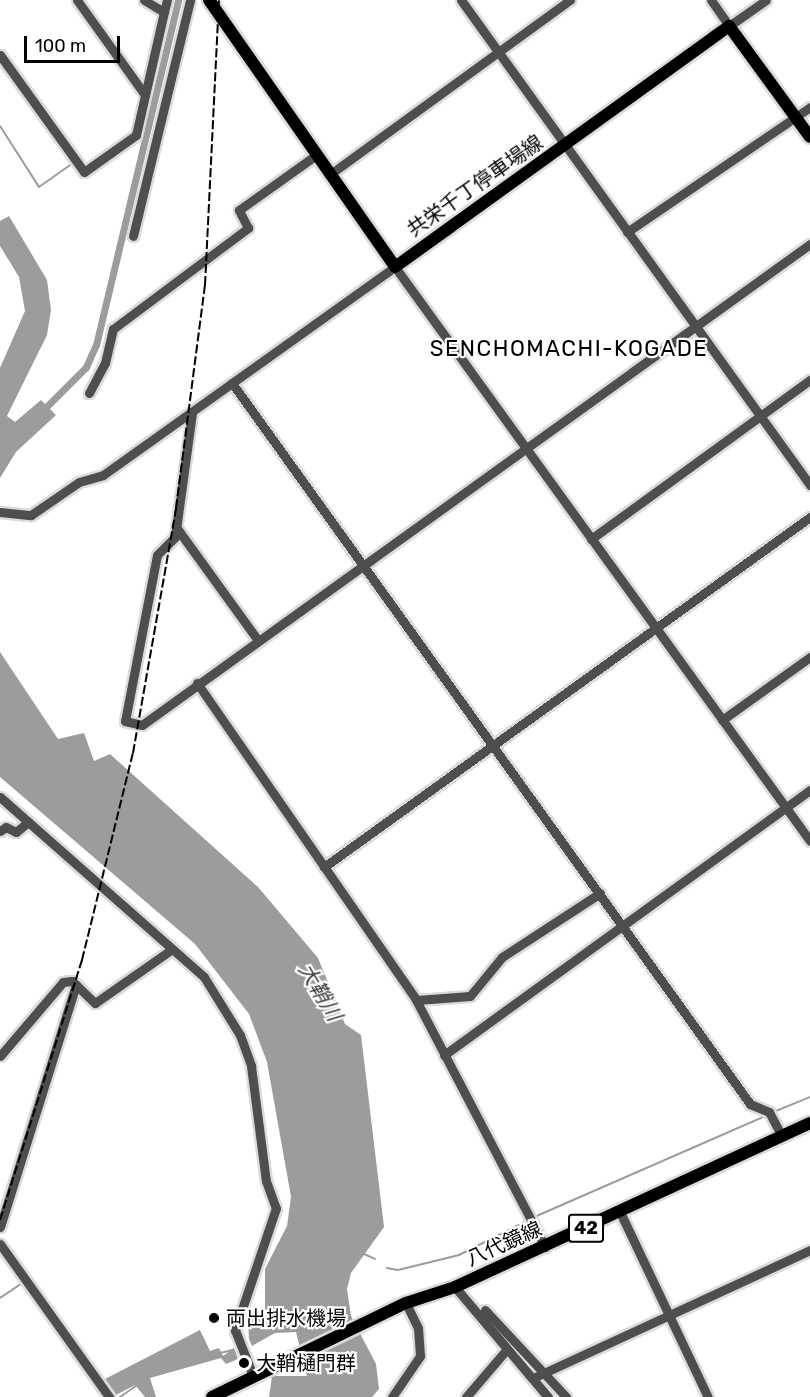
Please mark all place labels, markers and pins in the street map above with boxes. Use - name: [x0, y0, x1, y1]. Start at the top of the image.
- place label: 両出排水機場: [226, 1306, 346, 1330]
- marker: 両出排水機場: [207, 1311, 221, 1325]
- place label: 大鞘樋門群: [256, 1351, 356, 1375]
- marker: 大鞘樋門群: [237, 1356, 251, 1370]

